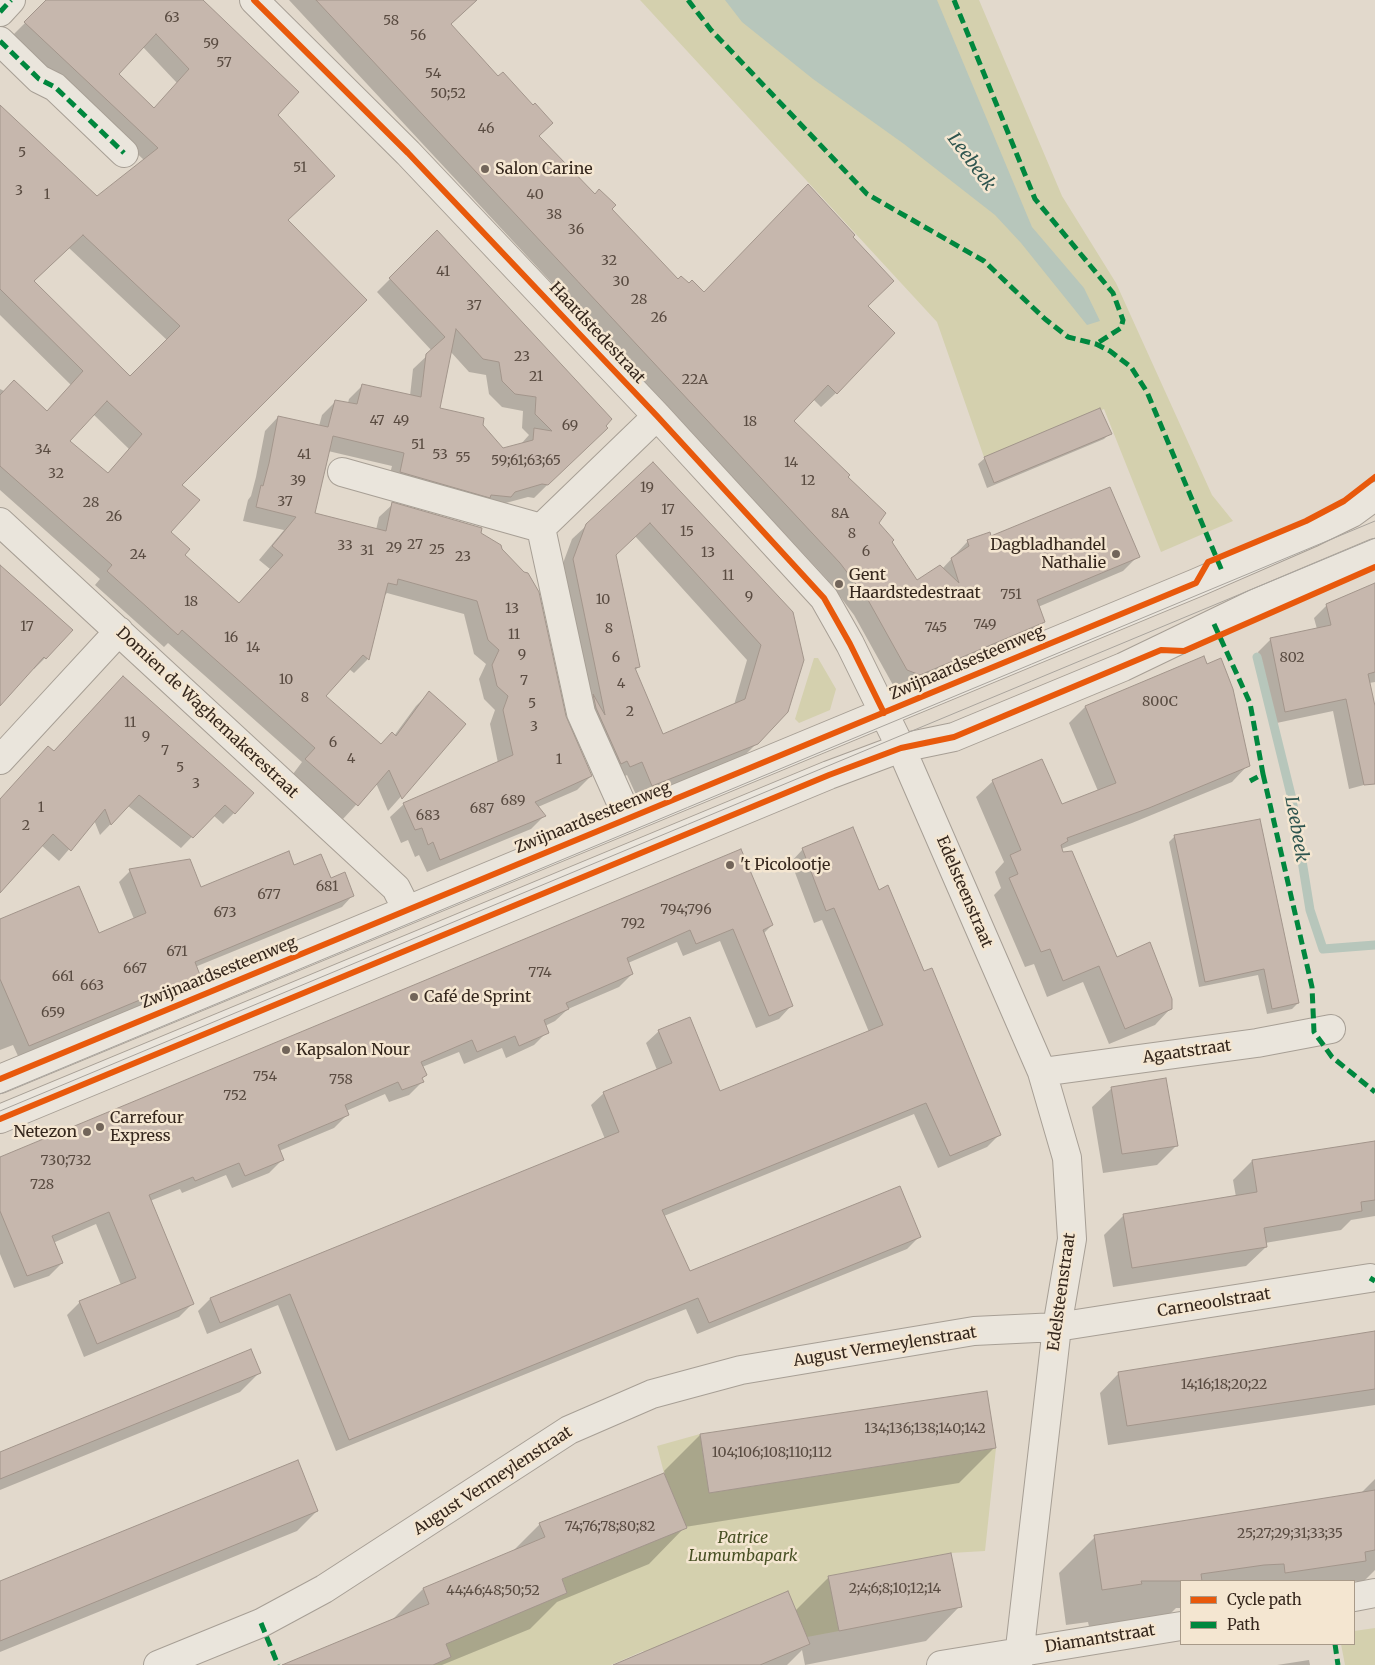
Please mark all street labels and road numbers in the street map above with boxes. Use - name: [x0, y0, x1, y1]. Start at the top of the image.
- street label: Haardstedestraat: [545, 278, 649, 388]
- street label: Zwijnaardsesteenweg: [887, 622, 1047, 704]
- street label: Domien de Waghemakerestraat: [112, 623, 302, 803]
- street label: Zwijnaardsesteenweg: [512, 778, 674, 858]
- street label: Edelsteenstraat: [932, 833, 996, 951]
- street label: Zwijnaardsesteenweg: [138, 933, 300, 1013]
- street label: Agaatstraat: [1142, 1036, 1232, 1068]
- street label: Edelsteenstraat: [1044, 1232, 1080, 1352]
- street label: Carneoolstraat: [1156, 1285, 1272, 1321]
- street label: August Vermeylenstraat: [792, 1323, 978, 1371]
- street label: August Vermeylenstraat: [410, 1422, 576, 1540]
- street label: Diamantstraat: [1043, 1621, 1157, 1657]

